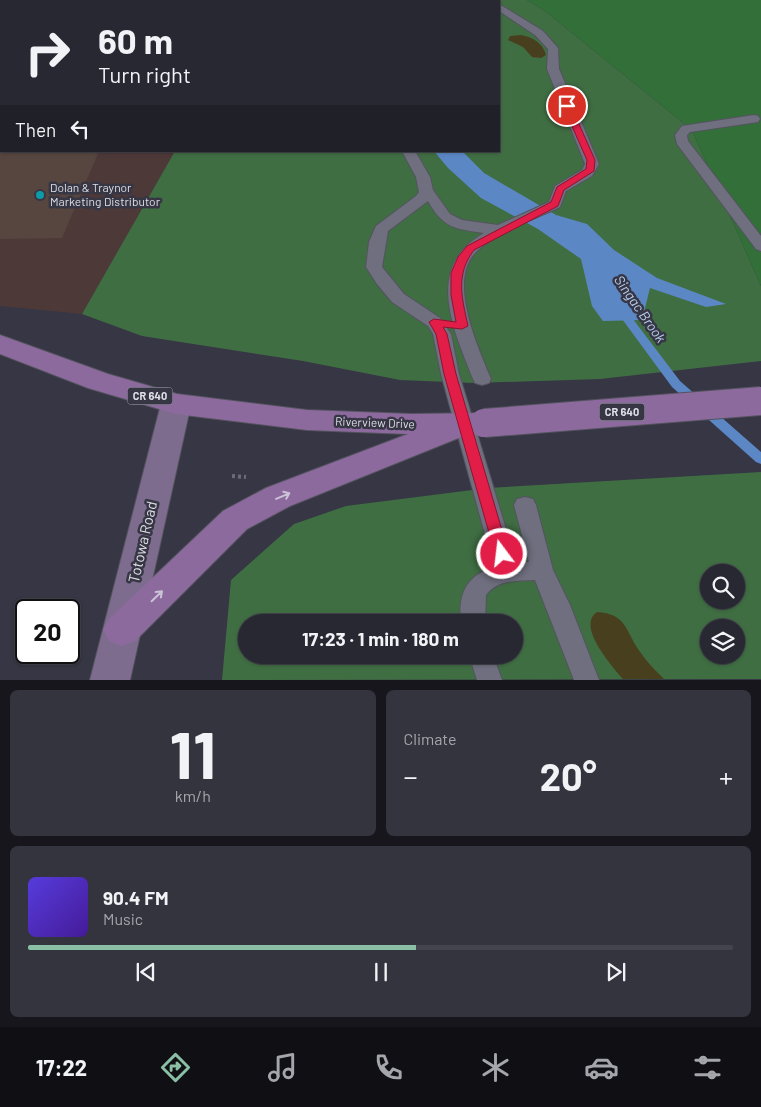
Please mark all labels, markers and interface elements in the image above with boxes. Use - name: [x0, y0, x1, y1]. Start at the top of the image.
- text: 60 m: [98, 19, 173, 61]
- icon: right: [15, 20, 80, 85]
- text: Turn right: [98, 61, 191, 87]
- pin: [546, 85, 588, 127]
- icon: arrive: [553, 92, 581, 120]
- icon: left: [66, 115, 94, 143]
- text: Then: [15, 118, 56, 141]
- place label: Dolan & Traynor Marketing Distributor: [50, 180, 161, 208]
- marker: Dolan & Traynor Marketing Distributor: [34, 189, 46, 201]
- water label: Singac Brook: [611, 272, 670, 346]
- road number: CR 640: [128, 388, 172, 404]
- road number: CR 640: [600, 404, 644, 421]
- street label: Riverview Drive: [335, 414, 415, 430]
- one-way arrow: [275, 490, 290, 500]
- street label: Totowa Road: [124, 499, 160, 584]
- position arrow: [475, 527, 527, 579]
- map controls: [700, 564, 745, 664]
- button: search: [700, 564, 745, 609]
- one-way arrow: [151, 590, 164, 602]
- speed limit sign: 20: [15, 599, 80, 664]
- button: layers: [700, 619, 745, 664]
- text: 17:23 · 1 min · 180 m: [302, 627, 459, 650]
- text: 11: [170, 714, 216, 792]
- text: Climate: [404, 729, 456, 748]
- text: 20°: [540, 753, 597, 799]
- text: −: [404, 759, 418, 793]
- text: +: [719, 759, 733, 793]
- text: km/h: [175, 786, 211, 805]
- text: 90.4 FM: [103, 886, 169, 909]
- text: Music: [103, 909, 143, 928]
- icon: previous: [132, 958, 160, 986]
- icon: pause: [367, 958, 395, 986]
- icon: next: [602, 958, 630, 986]
- icon: directions: [158, 1050, 193, 1085]
- icon: music: [265, 1050, 300, 1085]
- icon: phone: [371, 1050, 406, 1085]
- icon: climate: [478, 1050, 513, 1085]
- icon: car: [584, 1050, 619, 1085]
- icon: filters: [690, 1050, 725, 1085]
- text: 17:22: [36, 1054, 87, 1080]

